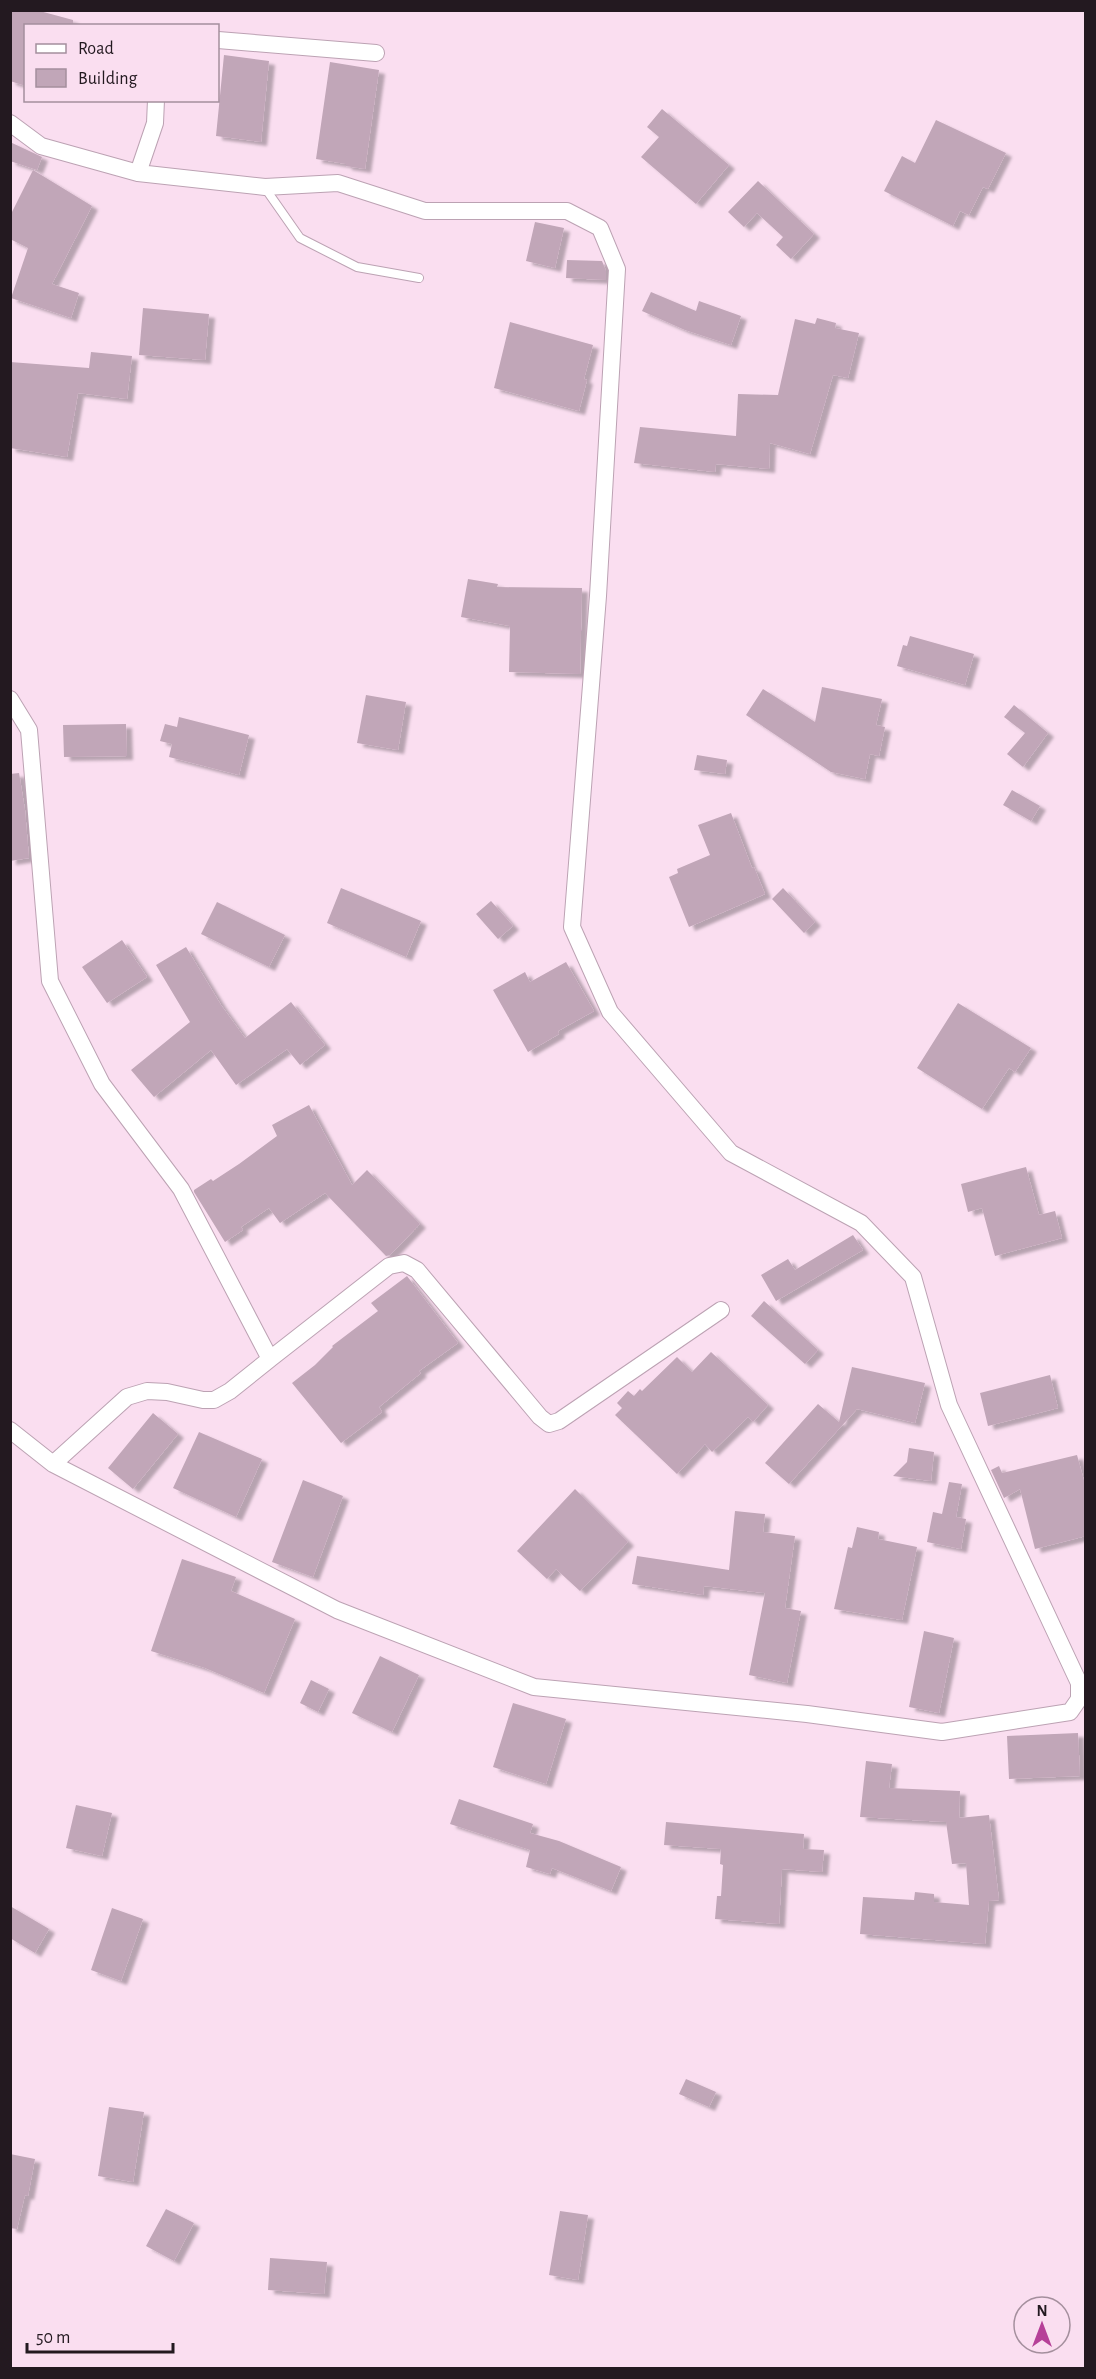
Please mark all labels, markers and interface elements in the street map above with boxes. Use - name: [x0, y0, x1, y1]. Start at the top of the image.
- legend: [24, 24, 219, 102]
- text: Road: [78, 40, 114, 58]
- text: Building: [78, 70, 138, 88]
- north arrow: [1012, 2295, 1072, 2355]
- text: N: [1036, 2303, 1048, 2319]
- scale bar: [27, 2316, 172, 2354]
- text: 50 m: [36, 2329, 70, 2347]

